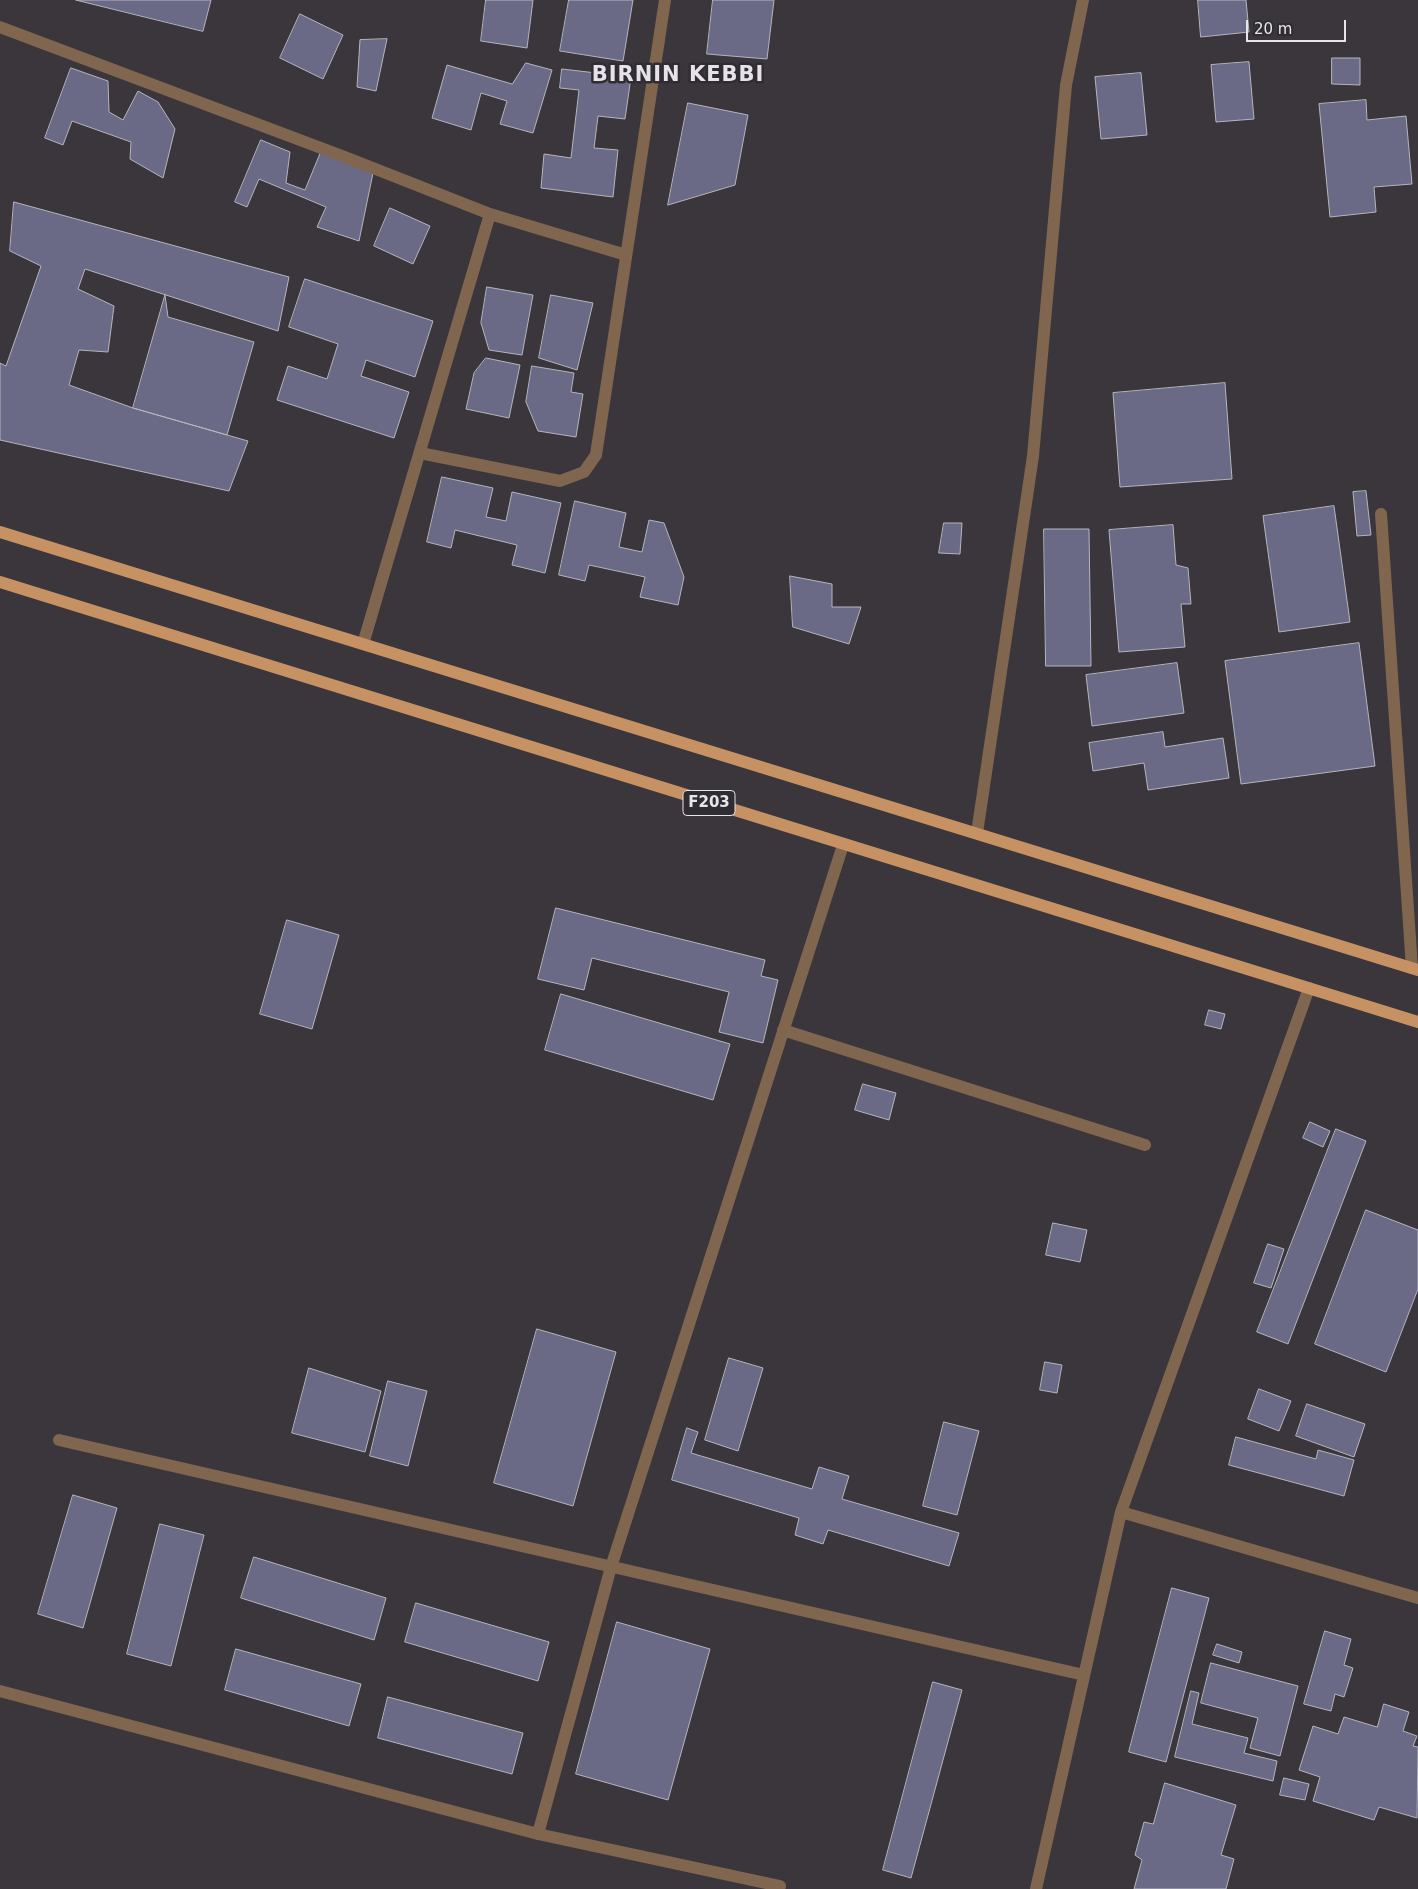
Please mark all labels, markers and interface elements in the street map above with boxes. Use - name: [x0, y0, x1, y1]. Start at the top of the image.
- scale bar: [1248, 10, 1348, 42]
- text: 20 m: [1254, 20, 1292, 38]
- district label: BIRNIN KEBBI: [590, 63, 766, 89]
- road number: F203: [683, 790, 735, 816]

